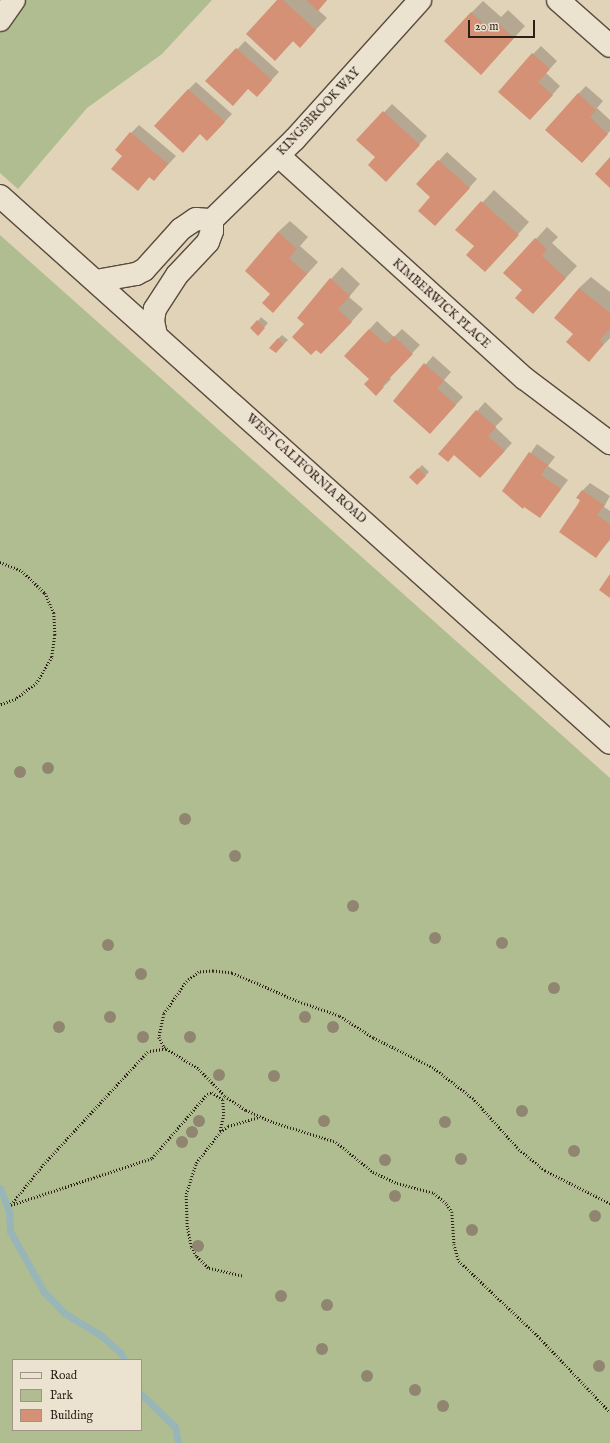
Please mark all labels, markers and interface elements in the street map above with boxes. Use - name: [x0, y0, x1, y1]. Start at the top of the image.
- scale bar: [470, 12, 537, 38]
- text: 20 m: [475, 19, 498, 34]
- street label: KINGSBROOK WAY: [275, 65, 363, 159]
- street label: KIMBERWICK PLACE: [389, 256, 493, 352]
- street label: WEST CALIFORNIA ROAD: [243, 411, 369, 527]
- legend: [12, 1359, 142, 1431]
- text: Road: [50, 1368, 77, 1383]
- text: Park: [50, 1388, 73, 1403]
- text: Building: [50, 1408, 93, 1423]

